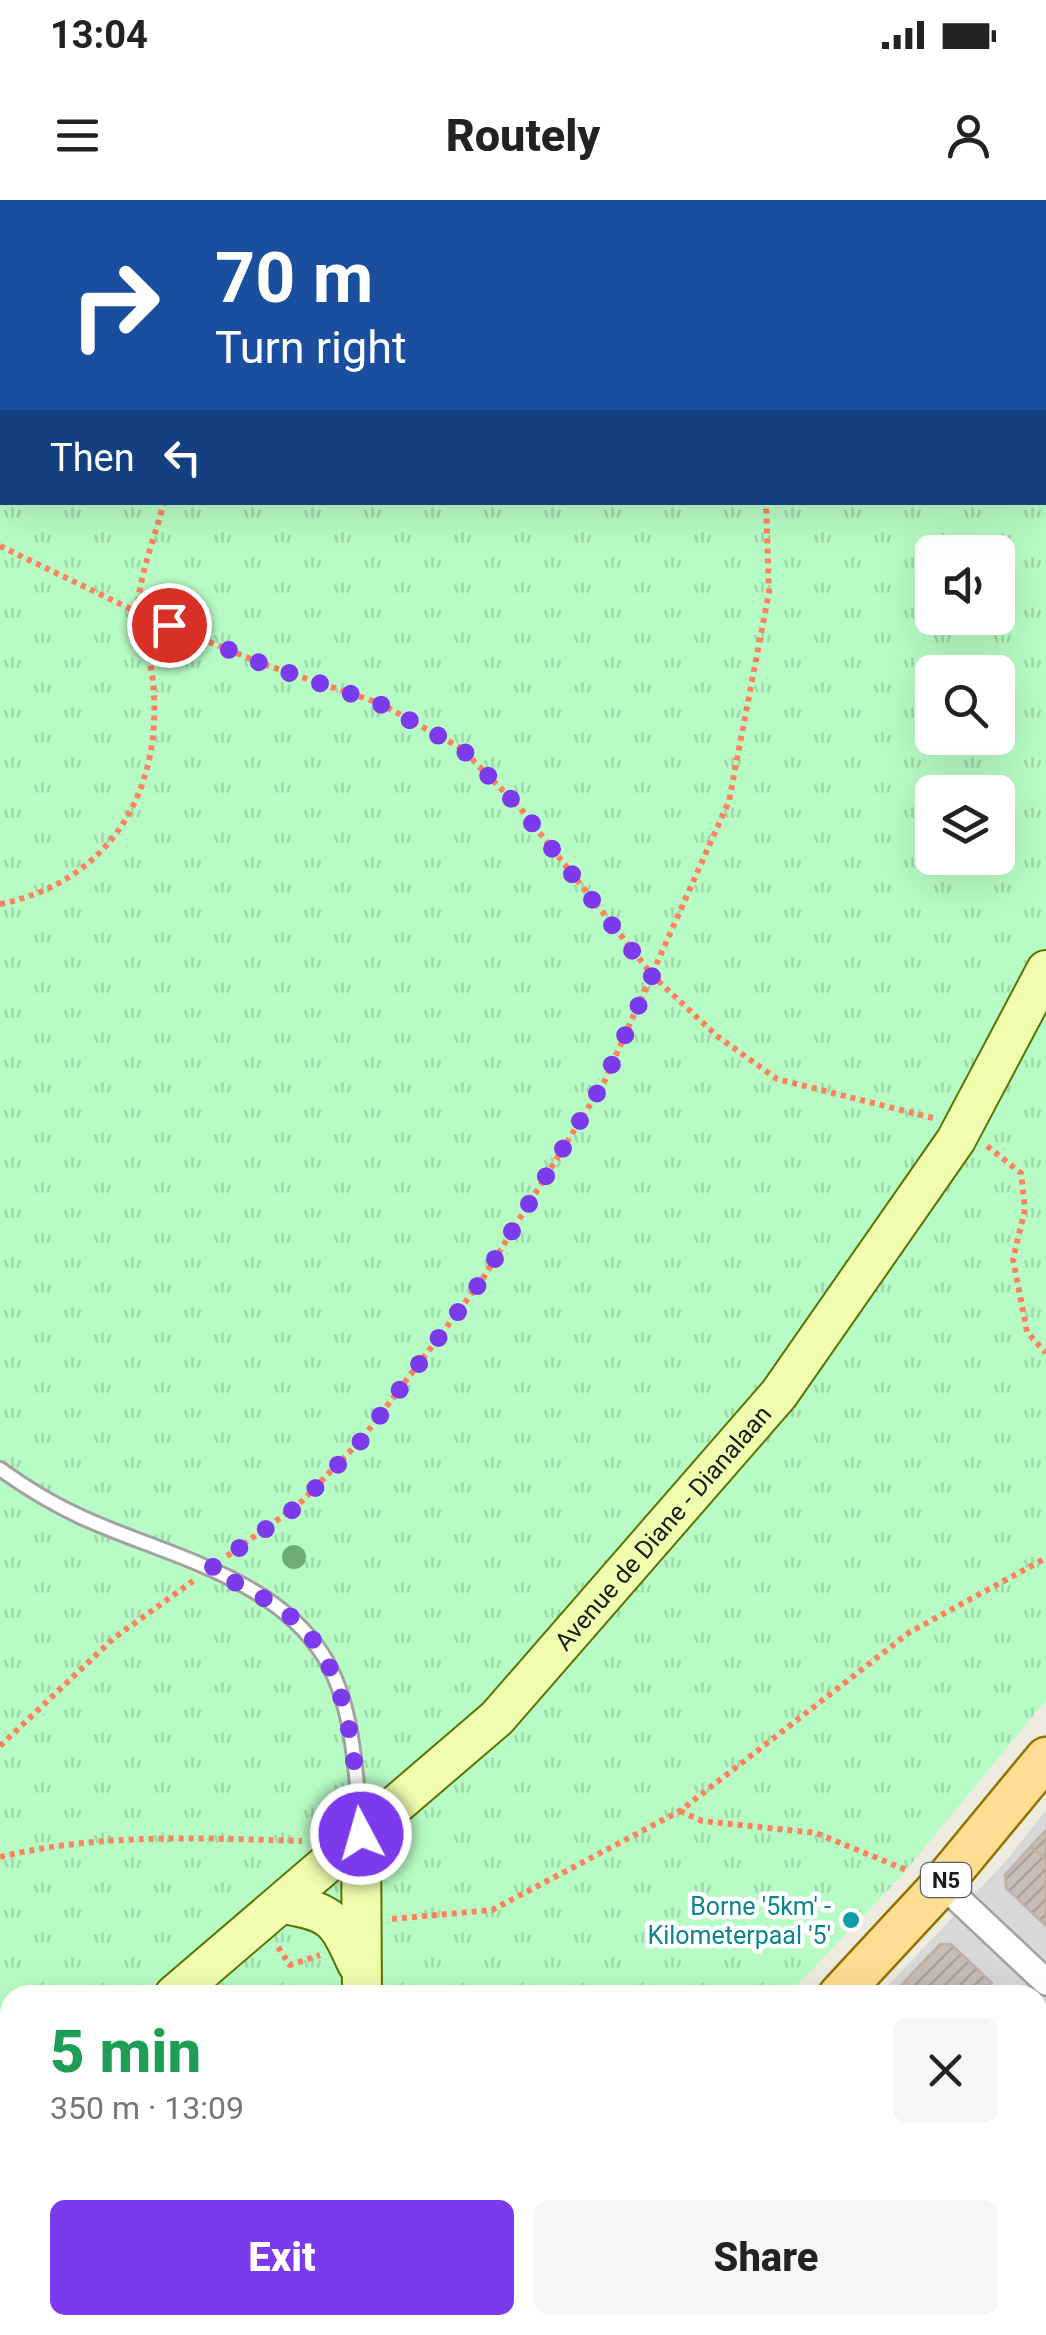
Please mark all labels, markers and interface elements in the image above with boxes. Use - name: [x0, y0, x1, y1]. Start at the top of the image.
- text: 13:04: [50, 13, 148, 57]
- icon: menu: [50, 108, 105, 163]
- icon: person: [941, 108, 996, 163]
- text: Routely: [446, 109, 600, 162]
- text: 70 m: [215, 237, 373, 319]
- icon: right: [50, 240, 180, 370]
- text: Turn right: [215, 321, 407, 374]
- icon: left: [155, 430, 210, 485]
- text: Then: [50, 436, 135, 480]
- map controls: [915, 535, 1015, 875]
- button: sound: [915, 535, 1015, 635]
- pin: [127, 583, 212, 668]
- icon: arrive: [142, 598, 197, 653]
- button: search: [915, 655, 1015, 755]
- button: layers: [915, 775, 1015, 875]
- street label: Avenue de Diane - Dianalaan: [549, 1399, 777, 1656]
- position arrow: [309, 1782, 413, 1886]
- road number: N5: [921, 1863, 971, 1897]
- place label: Borne '5km' - Kilometerpaal '5': [648, 1892, 831, 1950]
- marker: Borne '5km' - Kilometerpaal '5': [840, 1909, 862, 1931]
- text: 5 min: [50, 2016, 201, 2087]
- button: close: [893, 2018, 998, 2123]
- text: 350 m · 13:09: [50, 2089, 244, 2127]
- button: Exit: [50, 2200, 514, 2315]
- button: Share: [534, 2200, 998, 2315]

